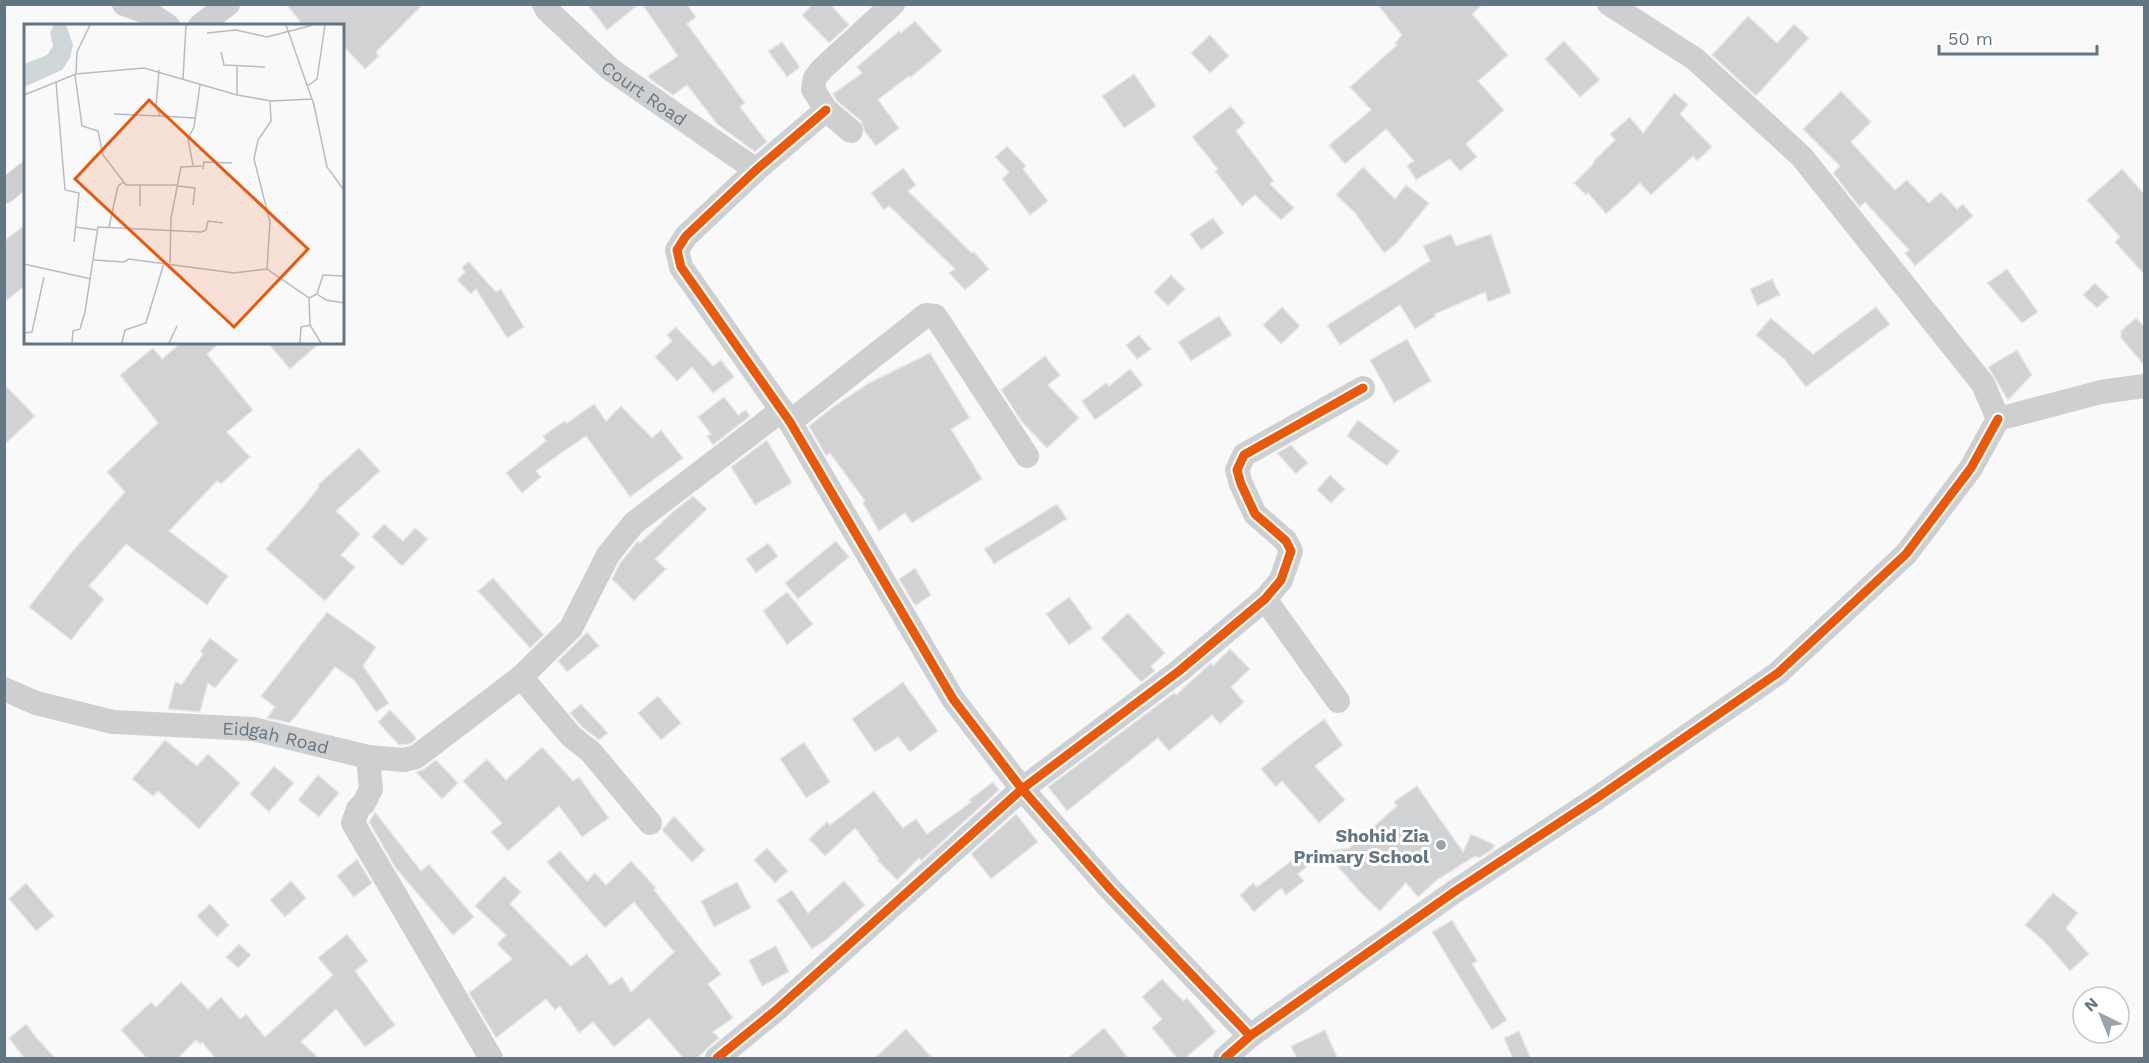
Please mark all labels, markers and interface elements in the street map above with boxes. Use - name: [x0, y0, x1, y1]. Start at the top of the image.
- scale bar: [1939, 18, 2096, 56]
- inset map: [24, 24, 344, 344]
- text: 50 m: [1948, 28, 1993, 49]
- street label: Court Road: [597, 56, 691, 130]
- street label: Eidgah Road: [222, 717, 331, 758]
- place label: Shohid Zia Primary School: [1294, 825, 1430, 867]
- marker: Shohid Zia Primary School: [1434, 838, 1448, 852]
- north arrow: [2071, 985, 2131, 1045]
- text: N: [2080, 993, 2102, 1015]

